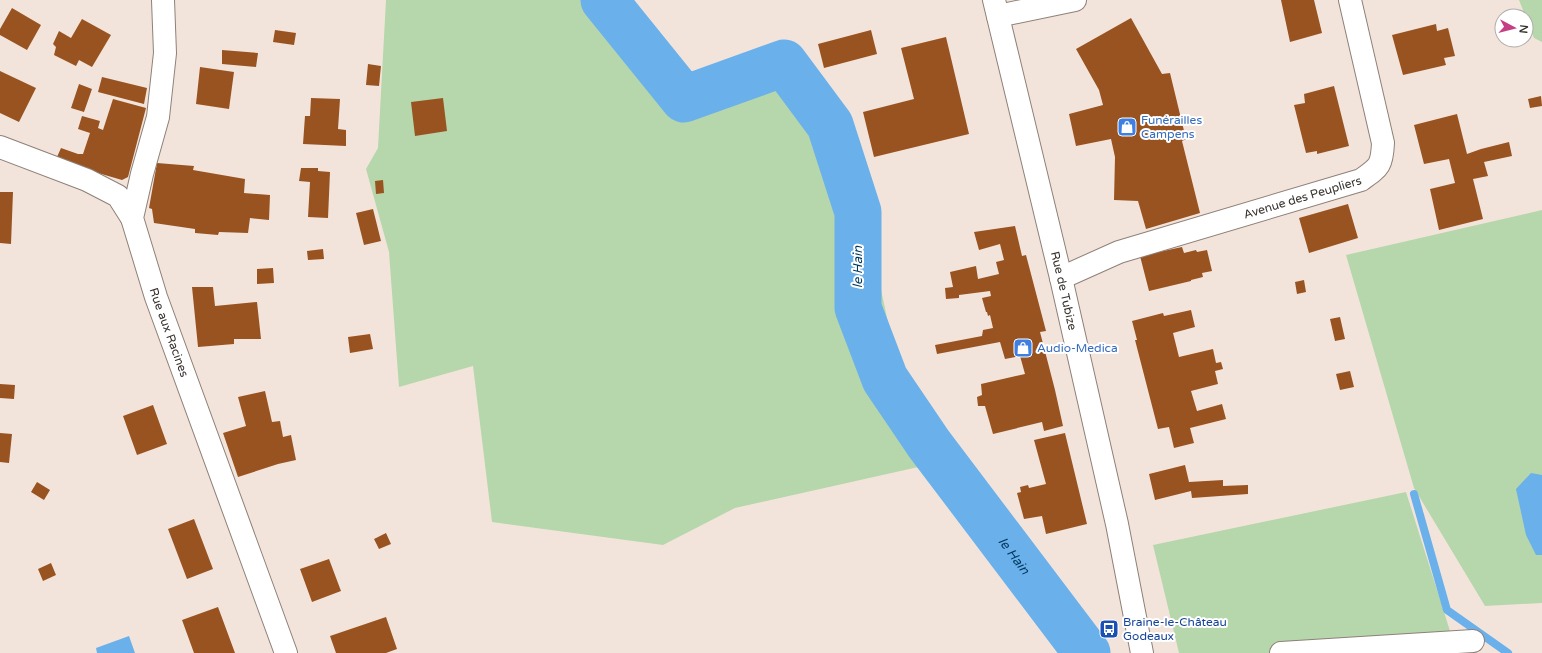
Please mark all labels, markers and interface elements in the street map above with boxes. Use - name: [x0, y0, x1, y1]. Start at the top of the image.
- north arrow: [1494, 8, 1534, 48]
- text: N: [1516, 24, 1530, 34]
- place label: Funérailles Campens: [1141, 113, 1202, 141]
- shop icon: Funérailles Campens: [1116, 116, 1138, 138]
- street label: Avenue des Peupliers: [1242, 173, 1363, 222]
- water label: le Hain: [850, 245, 866, 288]
- street label: Rue de Tubize: [1048, 250, 1080, 332]
- street label: Rue aux Racines: [147, 286, 192, 379]
- shop icon: Audio-Medica: [1012, 337, 1034, 359]
- place label: Audio-Medica: [1037, 341, 1118, 355]
- water label: le Hain: [995, 534, 1033, 579]
- place label: Braine-le-Château Godeaux: [1123, 615, 1227, 643]
- bus stop icon: Braine-le-Château Godeaux: [1098, 618, 1120, 640]

